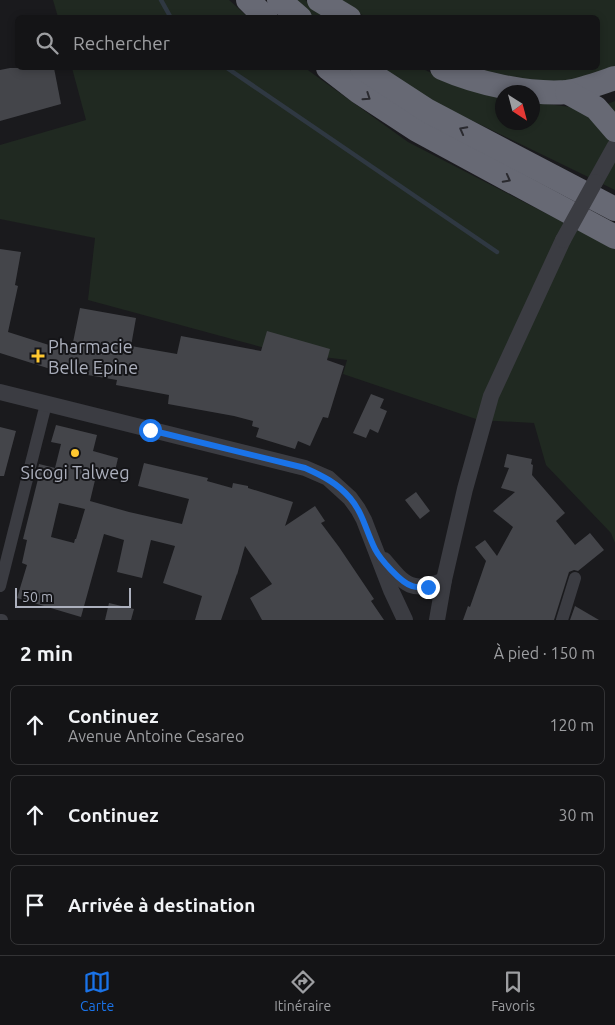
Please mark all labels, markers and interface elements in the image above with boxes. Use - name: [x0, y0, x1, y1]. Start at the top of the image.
- search box: [15, 15, 600, 70]
- icon: search: [33, 29, 61, 57]
- text: Rechercher: [73, 32, 170, 54]
- north arrow: [495, 85, 540, 130]
- one-way arrow: [361, 91, 371, 100]
- one-way arrow: [460, 126, 469, 136]
- one-way arrow: [502, 173, 511, 183]
- place label: Pharmacie Belle Epine: [48, 336, 138, 377]
- marker: Pharmacie Belle Epine: [32, 350, 44, 362]
- route start: [139, 419, 162, 442]
- marker: Sicogi Talweg: [69, 447, 81, 459]
- place label: Sicogi Talweg: [21, 462, 130, 482]
- route end: [417, 576, 440, 599]
- scale bar: [15, 585, 131, 608]
- text: 50 m: [22, 589, 53, 605]
- text: 2 min: [20, 641, 73, 665]
- text: À pied · 150 m: [494, 644, 595, 662]
- text: Continuez: [68, 705, 158, 727]
- icon: ahead: [21, 711, 49, 739]
- text: 120 m: [549, 716, 594, 734]
- text: Avenue Antoine Cesareo: [68, 727, 244, 745]
- icon: ahead: [21, 801, 49, 829]
- text: Continuez: [68, 804, 158, 826]
- text: 30 m: [558, 806, 594, 824]
- icon: arrive: [21, 891, 49, 919]
- text: Arrivée à destination: [68, 894, 255, 916]
- tab: Carte: [80, 968, 114, 1014]
- tab: Itinéraire: [274, 968, 331, 1014]
- tab: Favoris: [491, 968, 535, 1014]

